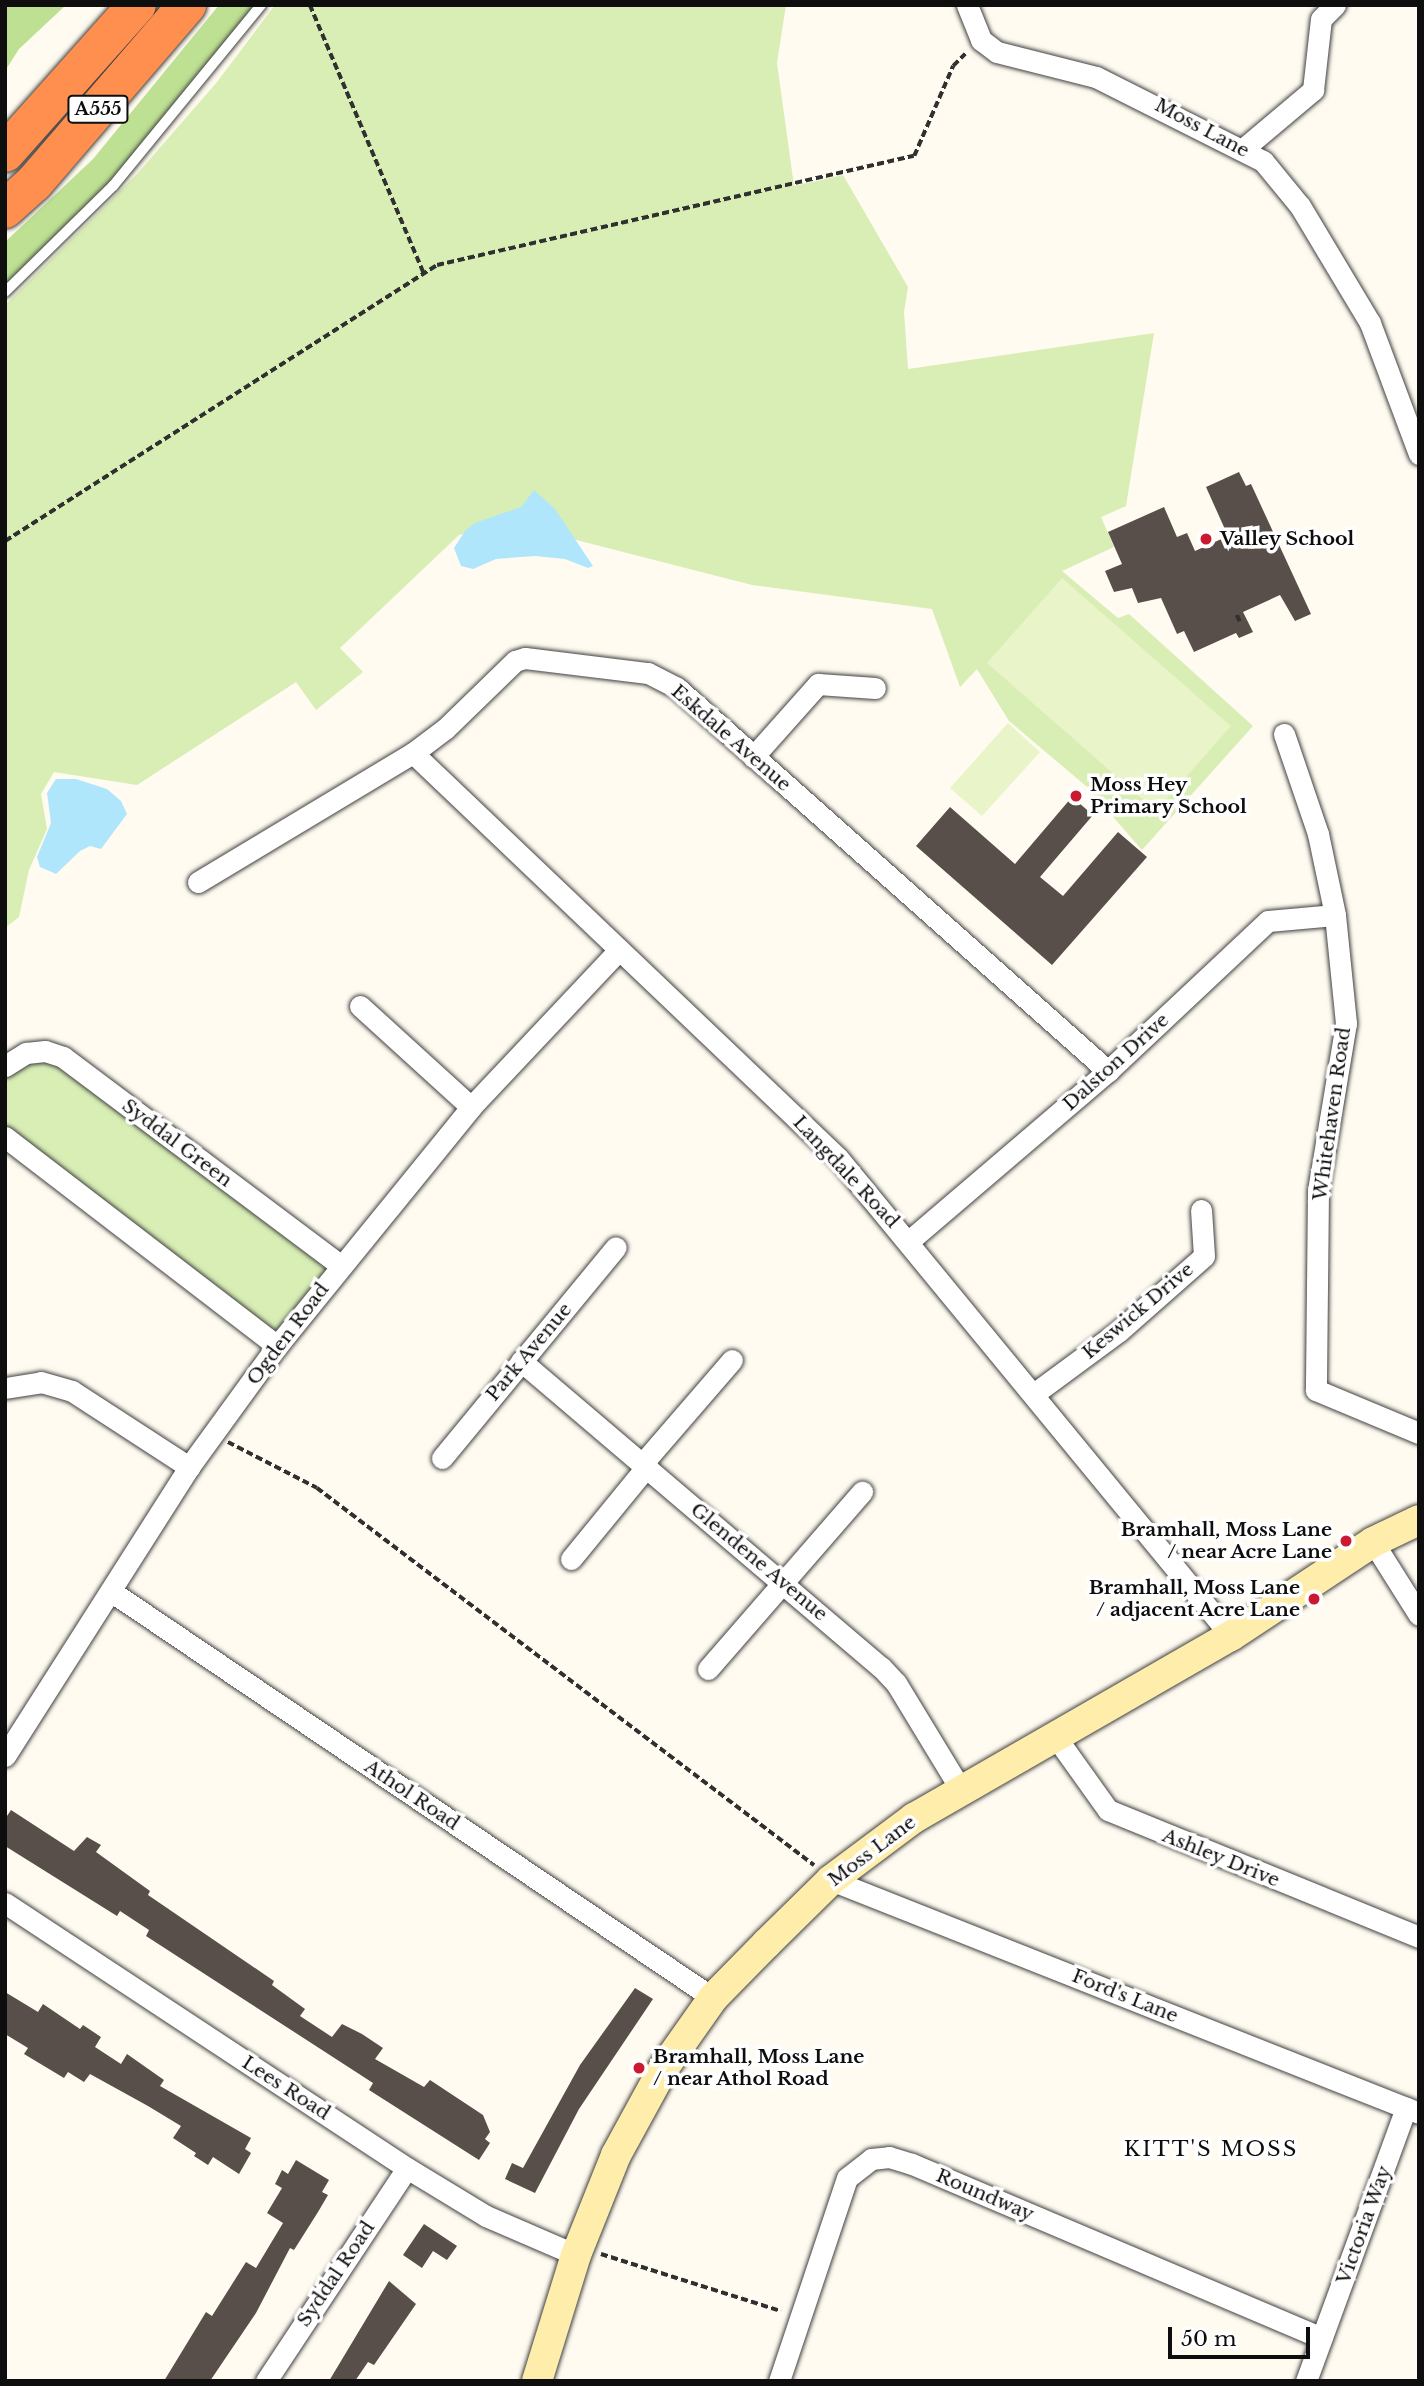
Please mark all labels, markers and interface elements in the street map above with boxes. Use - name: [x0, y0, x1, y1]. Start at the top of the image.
- road number: A555: [66, 94, 130, 124]
- street label: Moss Lane: [1151, 94, 1253, 162]
- place label: Valley School: [1220, 528, 1355, 550]
- marker: Valley School: [1198, 531, 1214, 547]
- street label: Eskdale Avenue: [666, 680, 796, 796]
- place label: Moss Hey Primary School: [1090, 774, 1247, 818]
- marker: Moss Hey Primary School: [1068, 788, 1084, 804]
- street label: Dalston Drive: [1058, 1009, 1174, 1115]
- street label: Whitehaven Road: [1309, 1026, 1355, 1202]
- street label: Syddal Green: [118, 1094, 236, 1192]
- street label: Langdale Road: [788, 1111, 904, 1233]
- street label: Keswick Drive: [1078, 1258, 1198, 1364]
- street label: Ogden Road: [242, 1278, 334, 1390]
- street label: Park Avenue: [481, 1298, 577, 1406]
- street label: Glendene Avenue: [686, 1498, 832, 1626]
- place label: Bramhall, Moss Lane / near Acre Lane: [1121, 1519, 1332, 1563]
- marker: Bramhall, Moss Lane / near Acre Lane: [1338, 1533, 1354, 1549]
- place label: Bramhall, Moss Lane / adjacent Acre Lane: [1089, 1577, 1300, 1621]
- marker: Bramhall, Moss Lane / adjacent Acre Lane: [1306, 1591, 1322, 1607]
- street label: Athol Road: [360, 1755, 464, 1835]
- street label: Moss Lane: [824, 1811, 920, 1891]
- street label: Ashley Drive: [1159, 1824, 1283, 1892]
- street label: Ford's Lane: [1069, 1964, 1181, 2028]
- place label: Bramhall, Moss Lane / near Athol Road: [653, 2046, 864, 2090]
- street label: Lees Road: [238, 2051, 334, 2125]
- marker: Bramhall, Moss Lane / near Athol Road: [631, 2060, 647, 2076]
- district label: KITT'S MOSS: [1125, 2136, 1297, 2162]
- street label: Victoria Way: [1332, 2162, 1396, 2288]
- street label: Roundway: [933, 2164, 1037, 2226]
- street label: Syddal Road: [292, 2217, 380, 2331]
- scale bar: [1172, 2312, 1314, 2356]
- text: 50 m: [1181, 2326, 1236, 2352]

